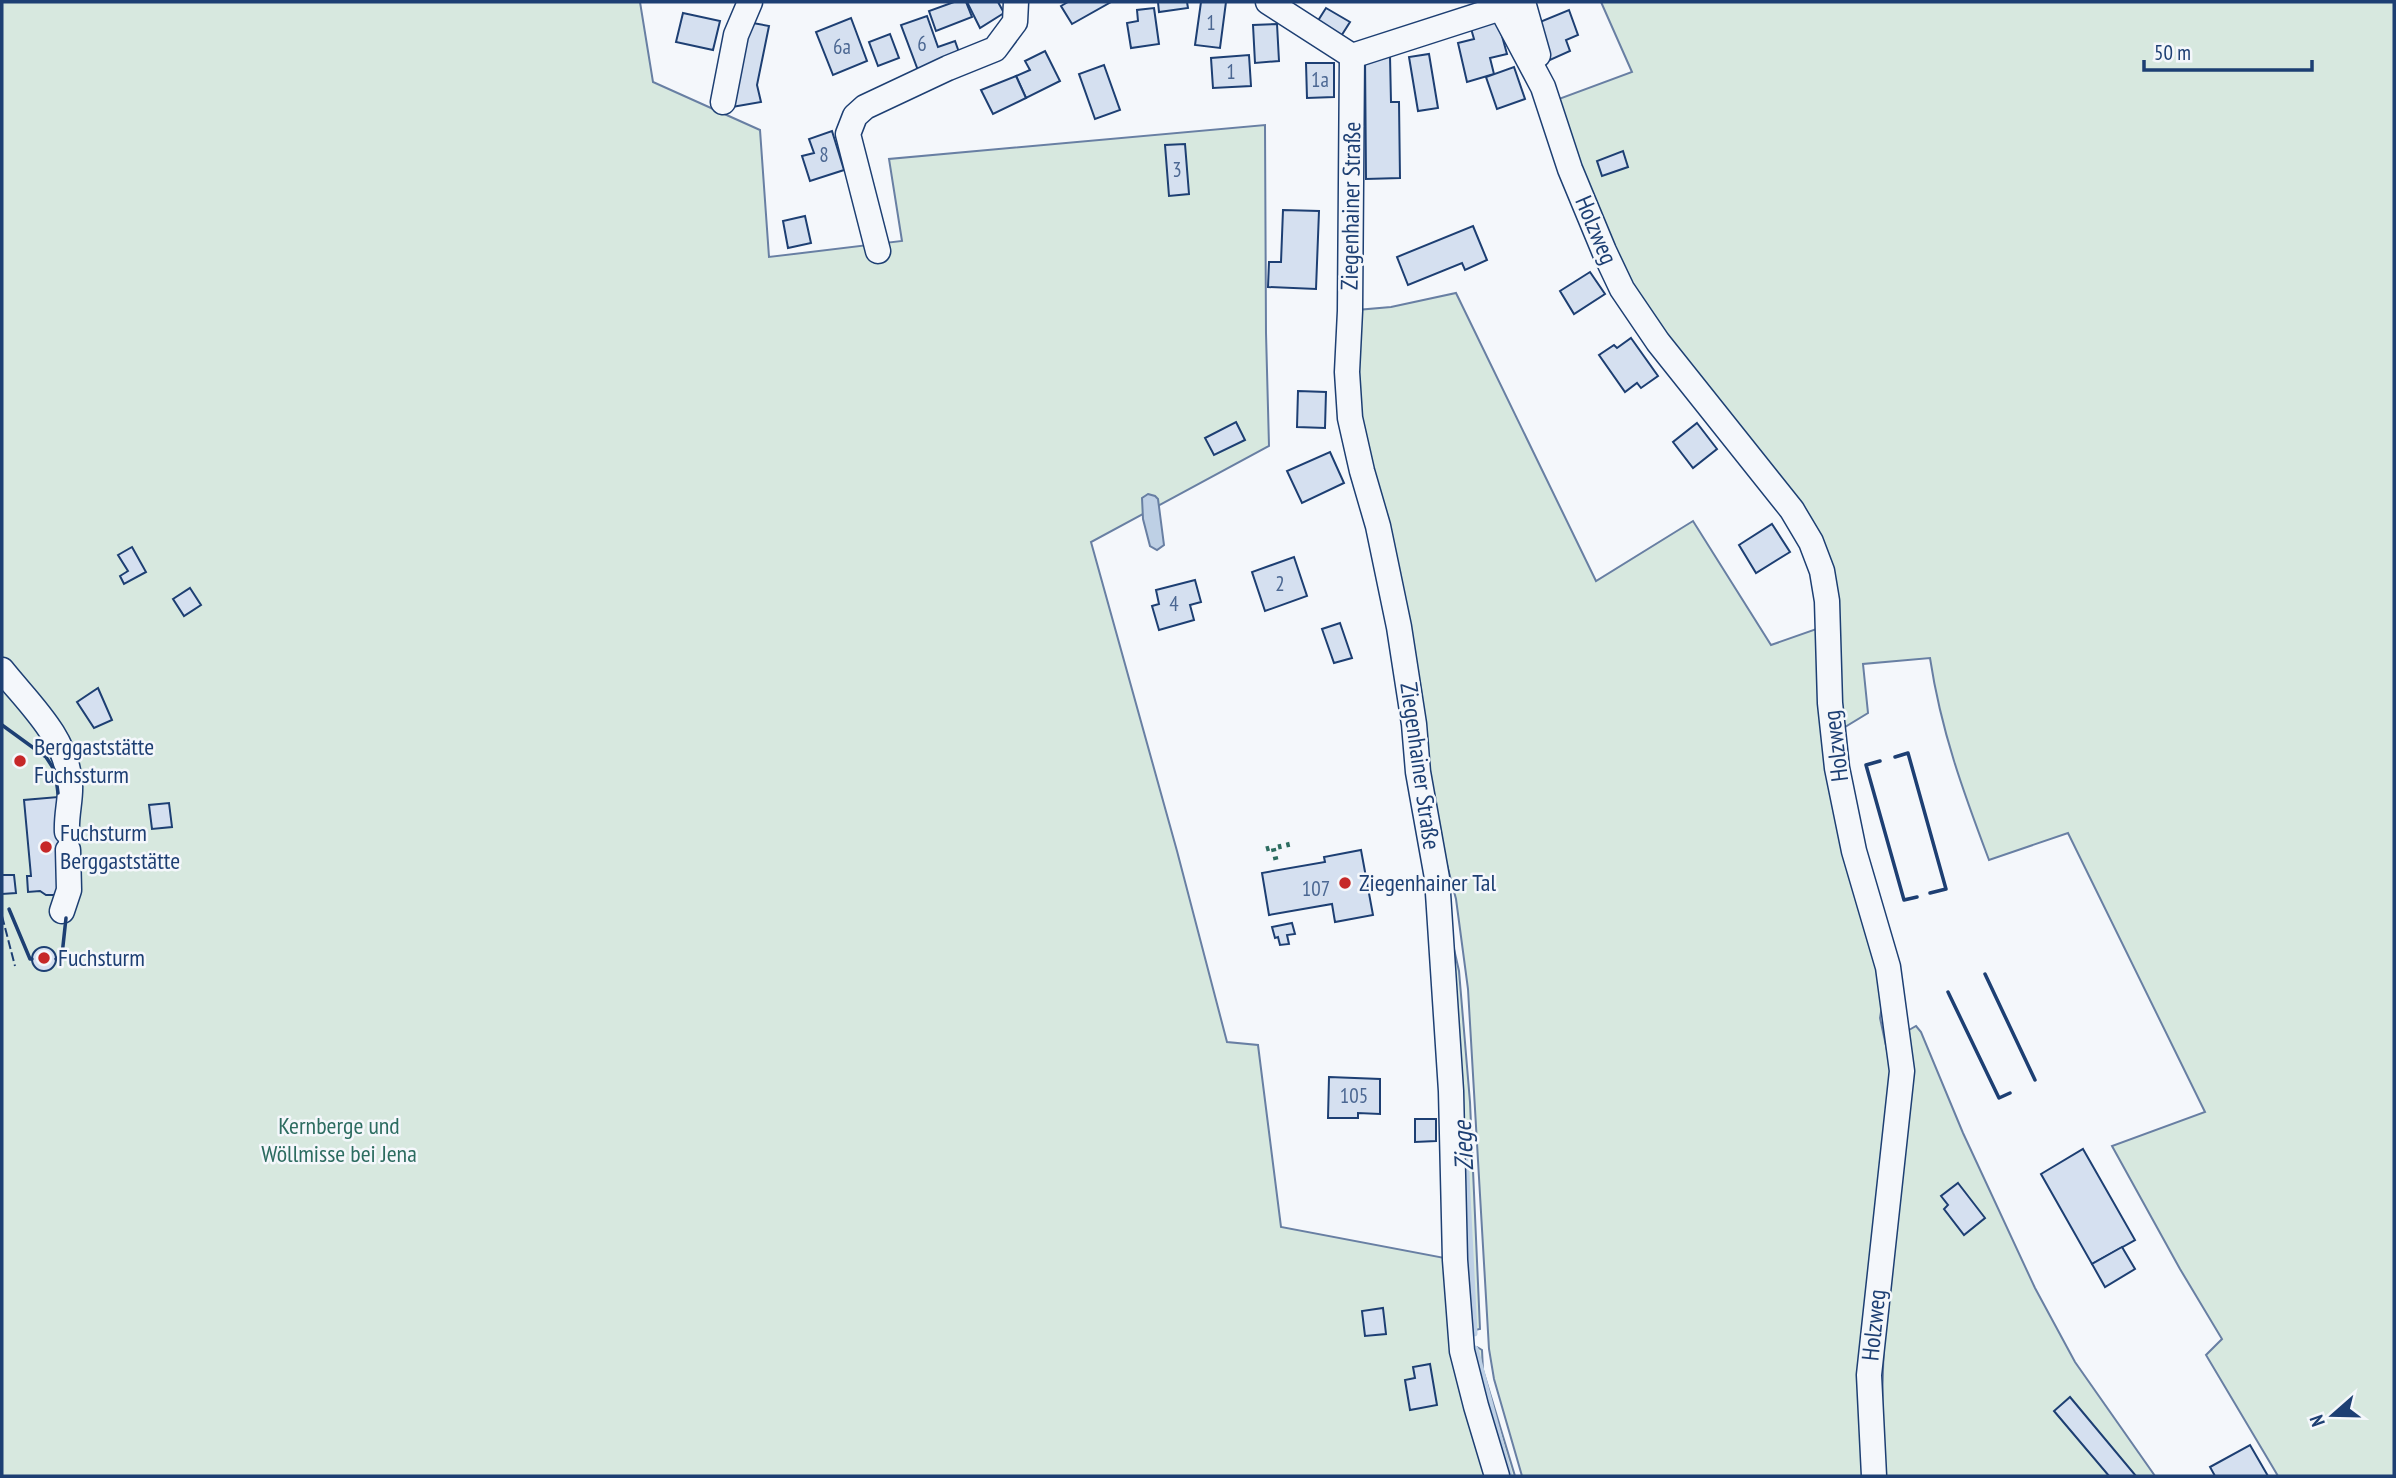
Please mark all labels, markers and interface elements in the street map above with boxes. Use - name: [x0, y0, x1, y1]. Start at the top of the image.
- house number: 1: [1206, 9, 1216, 36]
- scale bar: [2144, 28, 2312, 72]
- house number: 6: [917, 30, 927, 57]
- house number: 6a: [833, 33, 851, 60]
- text: 50 m: [2154, 39, 2191, 66]
- house number: 1: [1226, 58, 1236, 85]
- house number: 1a: [1311, 66, 1329, 93]
- street label: Ziegenhainer Straße: [1334, 122, 1367, 290]
- house number: 8: [819, 141, 829, 168]
- house number: 3: [1172, 156, 1182, 183]
- street label: Holzweg: [1568, 191, 1625, 269]
- house number: 2: [1275, 570, 1285, 597]
- house number: 4: [1169, 590, 1179, 617]
- street label: Ziegenhainer Straße: [1393, 680, 1448, 851]
- street label: Holzweg: [1816, 709, 1855, 783]
- place label: Berggaststätte Fuchssturm: [34, 731, 154, 790]
- marker: Berggaststätte Fuchssturm: [12, 753, 28, 769]
- place label: Fuchsturm Berggaststätte: [60, 817, 180, 876]
- marker: Fuchsturm Berggaststätte: [38, 839, 54, 855]
- place label: Ziegenhainer Tal: [1359, 867, 1496, 898]
- house number: 107: [1302, 875, 1330, 902]
- marker: Ziegenhainer Tal: [1337, 875, 1353, 891]
- place label: Fuchsturm: [58, 942, 145, 973]
- marker: Fuchsturm: [36, 950, 52, 966]
- house number: 105: [1340, 1082, 1368, 1109]
- park label: Kernberge und Wöllmisse bei Jena: [261, 1110, 417, 1169]
- water label: Ziege: [1445, 1118, 1480, 1172]
- street label: Holzweg: [1854, 1288, 1893, 1362]
- north arrow: [2298, 1380, 2368, 1450]
- text: N: [2304, 1412, 2330, 1430]

